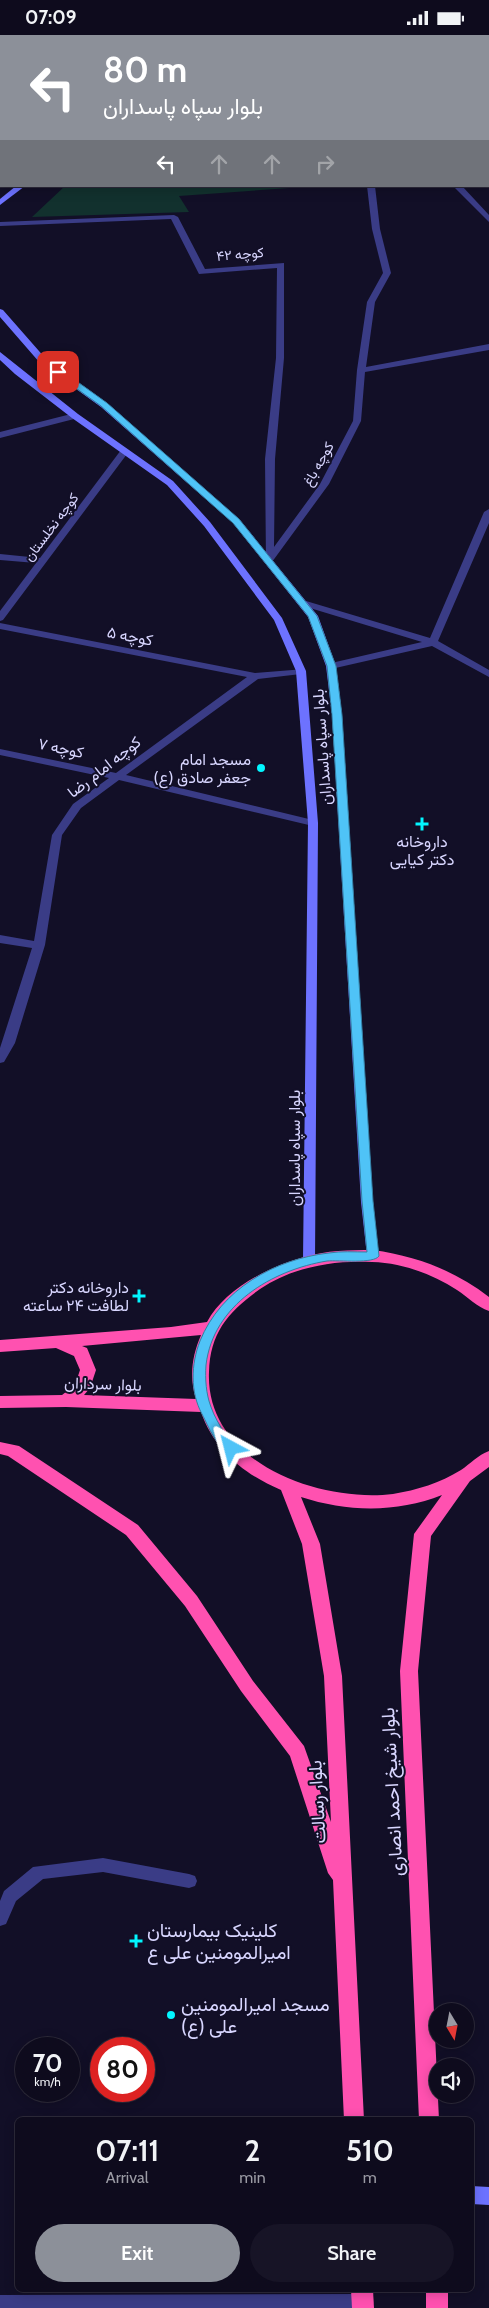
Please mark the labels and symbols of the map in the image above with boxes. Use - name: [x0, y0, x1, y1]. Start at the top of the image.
- street label: کوچه ۴۲: [216, 243, 265, 266]
- pin: [37, 351, 79, 393]
- street label: کوچه باغ: [298, 439, 340, 490]
- street label: کوچه نخلستان: [20, 489, 83, 565]
- street label: کوچه ۵: [105, 622, 155, 652]
- street label: بلوار سپاه پاسداران: [308, 688, 338, 806]
- street label: کوچه امام رضا: [63, 732, 146, 803]
- street label: کوچه ۷: [36, 734, 86, 764]
- place label: مسجد امام جعفر صادق (ع): [154, 750, 251, 789]
- marker: مسجد امام جعفر صادق (ع): [255, 762, 267, 774]
- marker: داروخانه دکتر کیایی: [416, 818, 428, 830]
- place label: داروخانه دکتر کیایی: [390, 832, 454, 870]
- street label: بلوار سپاه پاسداران: [285, 1090, 306, 1206]
- place label: داروخانه دکتر لطافت ۲۴ ساعته: [23, 1278, 129, 1315]
- marker: داروخانه دکتر لطافت ۲۴ ساعته: [133, 1290, 145, 1302]
- street label: بلوار سرداران: [64, 1373, 142, 1396]
- position arrow: [204, 1421, 256, 1473]
- street label: بلوار شیخ احمد انصاری: [376, 1707, 410, 1877]
- street label: بلوار رسالت: [303, 1760, 331, 1844]
- place label: کلینیک بیمارستان امیرالمومنین علی ع: [147, 1919, 291, 1965]
- marker: کلینیک بیمارستان امیرالمومنین علی ع: [129, 1934, 143, 1948]
- place label: مسجد امیرالمومنین علی (ع): [181, 1993, 330, 2039]
- north arrow: [429, 2003, 474, 2047]
- marker: مسجد امیرالمومنین علی (ع): [165, 2009, 177, 2021]
- speed limit sign: 80: [90, 2037, 155, 2102]

